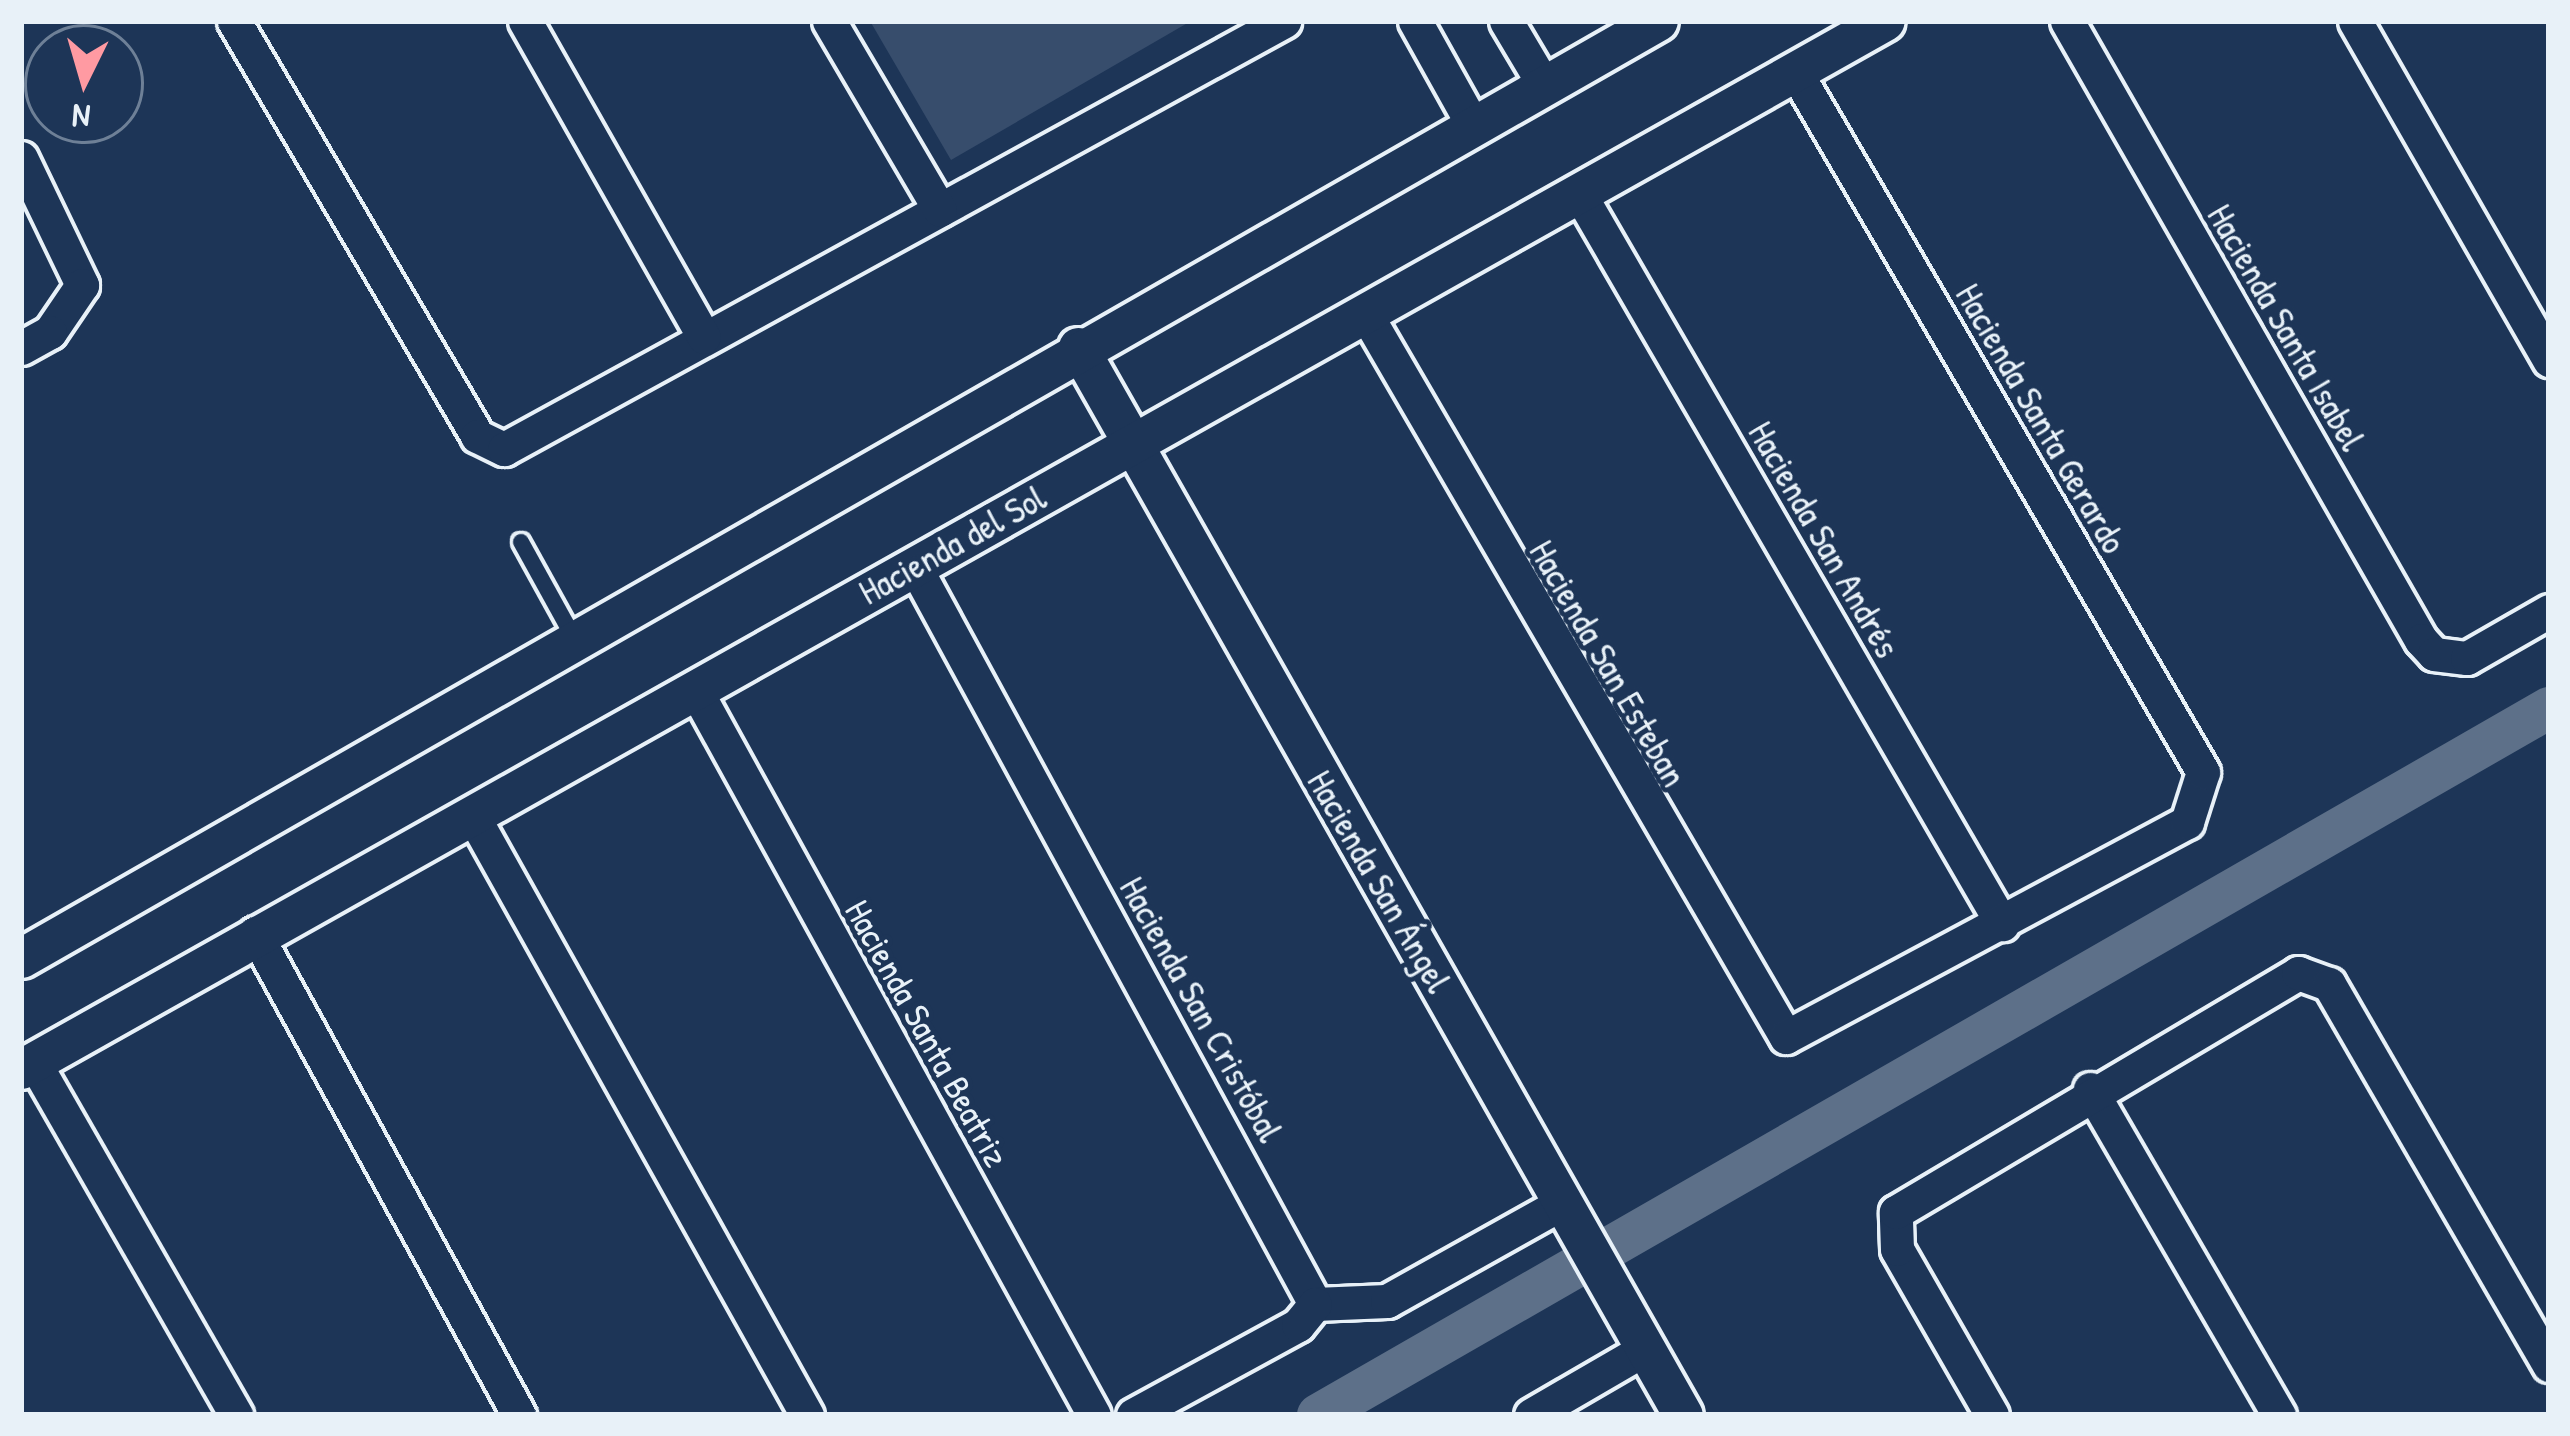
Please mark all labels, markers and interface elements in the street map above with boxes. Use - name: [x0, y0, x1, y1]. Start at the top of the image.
- north arrow: [24, 24, 144, 144]
- text: N: [70, 94, 92, 140]
- street label: Hacienda Santa Isabel: [2199, 196, 2375, 458]
- street label: Hacienda Santa Gerardo: [1947, 276, 2137, 560]
- street label: Hacienda San Andrés: [1740, 413, 1910, 665]
- street label: Hacienda del Sol: [851, 475, 1053, 613]
- street label: Hacienda San Esteban: [1521, 532, 1697, 794]
- street label: Hacienda San Ángel: [1299, 762, 1461, 1000]
- street label: Hacienda San Cristóbal: [1111, 869, 1293, 1149]
- street label: Hacienda Santa Beatriz: [837, 892, 1019, 1174]

